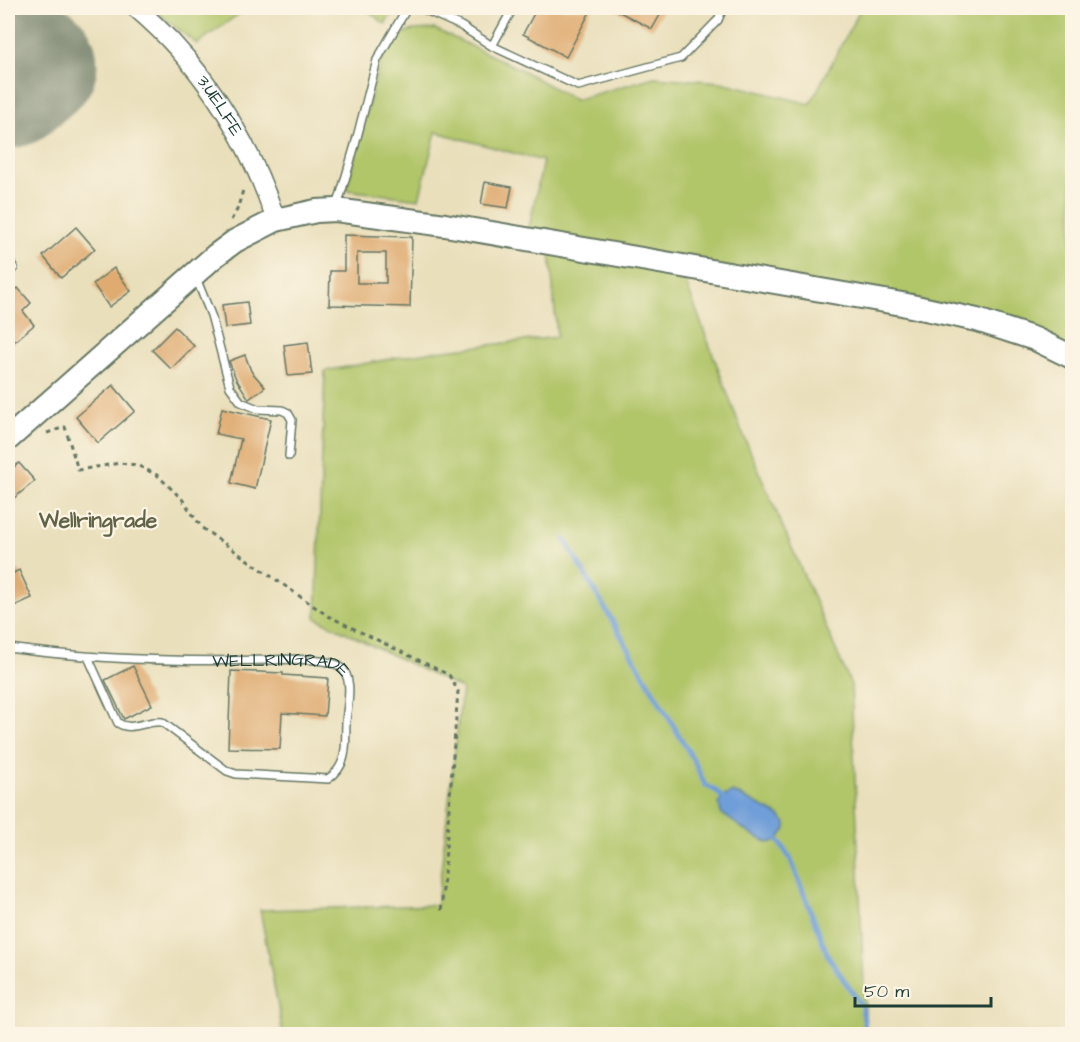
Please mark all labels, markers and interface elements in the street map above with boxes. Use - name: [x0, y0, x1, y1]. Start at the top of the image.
- street label: 3.UELFE: [191, 69, 249, 140]
- district label: Wellringrade: [38, 506, 158, 537]
- street label: WELLRINGRADE: [212, 647, 356, 682]
- scale bar: [855, 970, 992, 1008]
- text: 50 m: [864, 979, 909, 1004]

